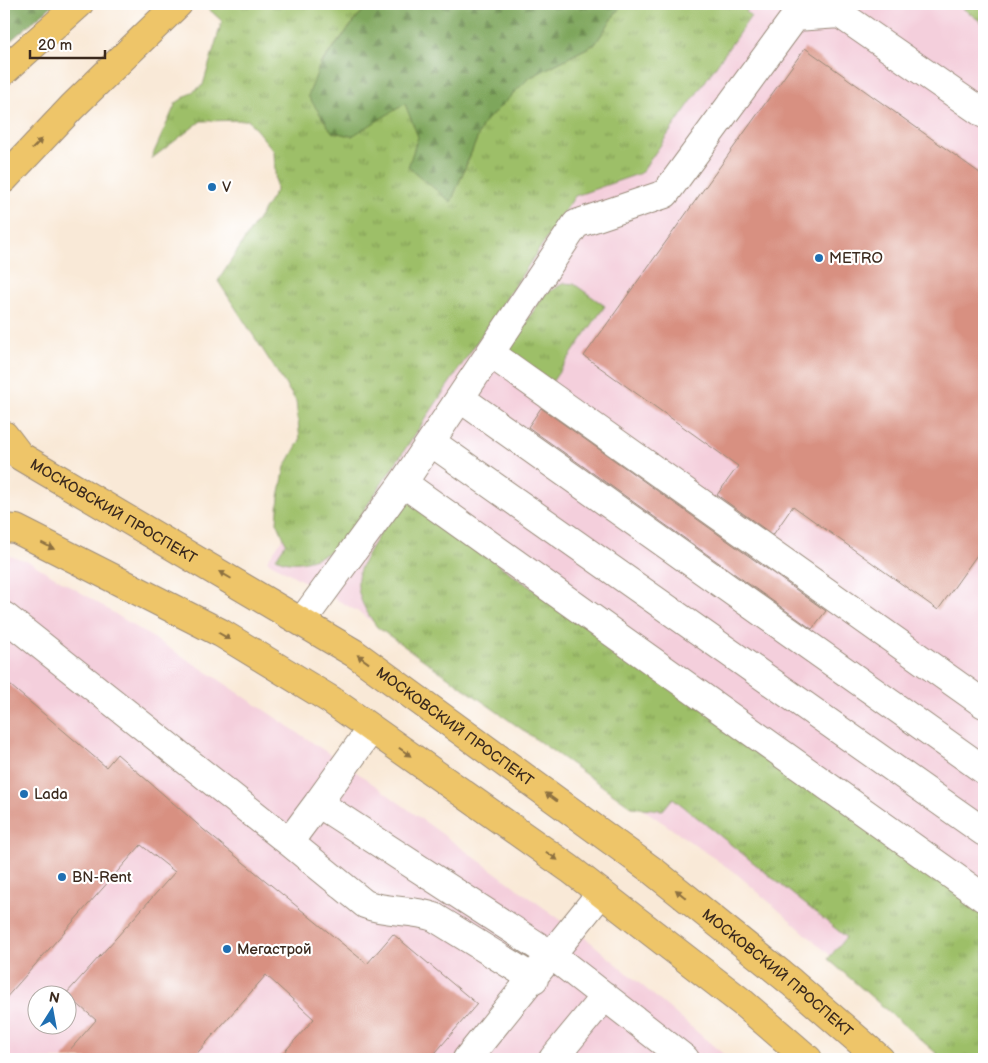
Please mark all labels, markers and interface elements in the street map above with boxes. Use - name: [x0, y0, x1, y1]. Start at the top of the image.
- scale bar: [30, 28, 105, 60]
- text: 20 m: [38, 36, 72, 55]
- one-way arrow: [31, 138, 43, 150]
- place label: V: [222, 178, 232, 197]
- marker: V: [206, 181, 218, 193]
- place label: METRO: [829, 249, 883, 268]
- marker: METRO: [813, 252, 825, 264]
- street label: МОСКОВСКИЙ ПРОСПЕКТ: [27, 455, 201, 568]
- one-way arrow: [41, 542, 56, 550]
- one-way arrow: [218, 570, 231, 579]
- one-way arrow: [218, 631, 231, 640]
- one-way arrow: [356, 654, 370, 664]
- street label: МОСКОВСКИЙ ПРОСПЕКТ: [372, 663, 538, 790]
- one-way arrow: [398, 747, 411, 757]
- place label: Lada: [34, 785, 68, 804]
- marker: Lada: [18, 788, 30, 800]
- one-way arrow: [545, 791, 558, 802]
- one-way arrow: [545, 851, 559, 861]
- place label: BN-Rent: [72, 868, 132, 887]
- marker: BN-Rent: [56, 871, 68, 883]
- one-way arrow: [675, 888, 688, 899]
- street label: МОСКОВСКИЙ ПРОСПЕКТ: [698, 905, 857, 1041]
- place label: Мегастрой: [237, 940, 311, 959]
- marker: Мегастрой: [221, 943, 233, 955]
- north arrow: [28, 986, 78, 1036]
- text: N: [48, 988, 61, 1007]

